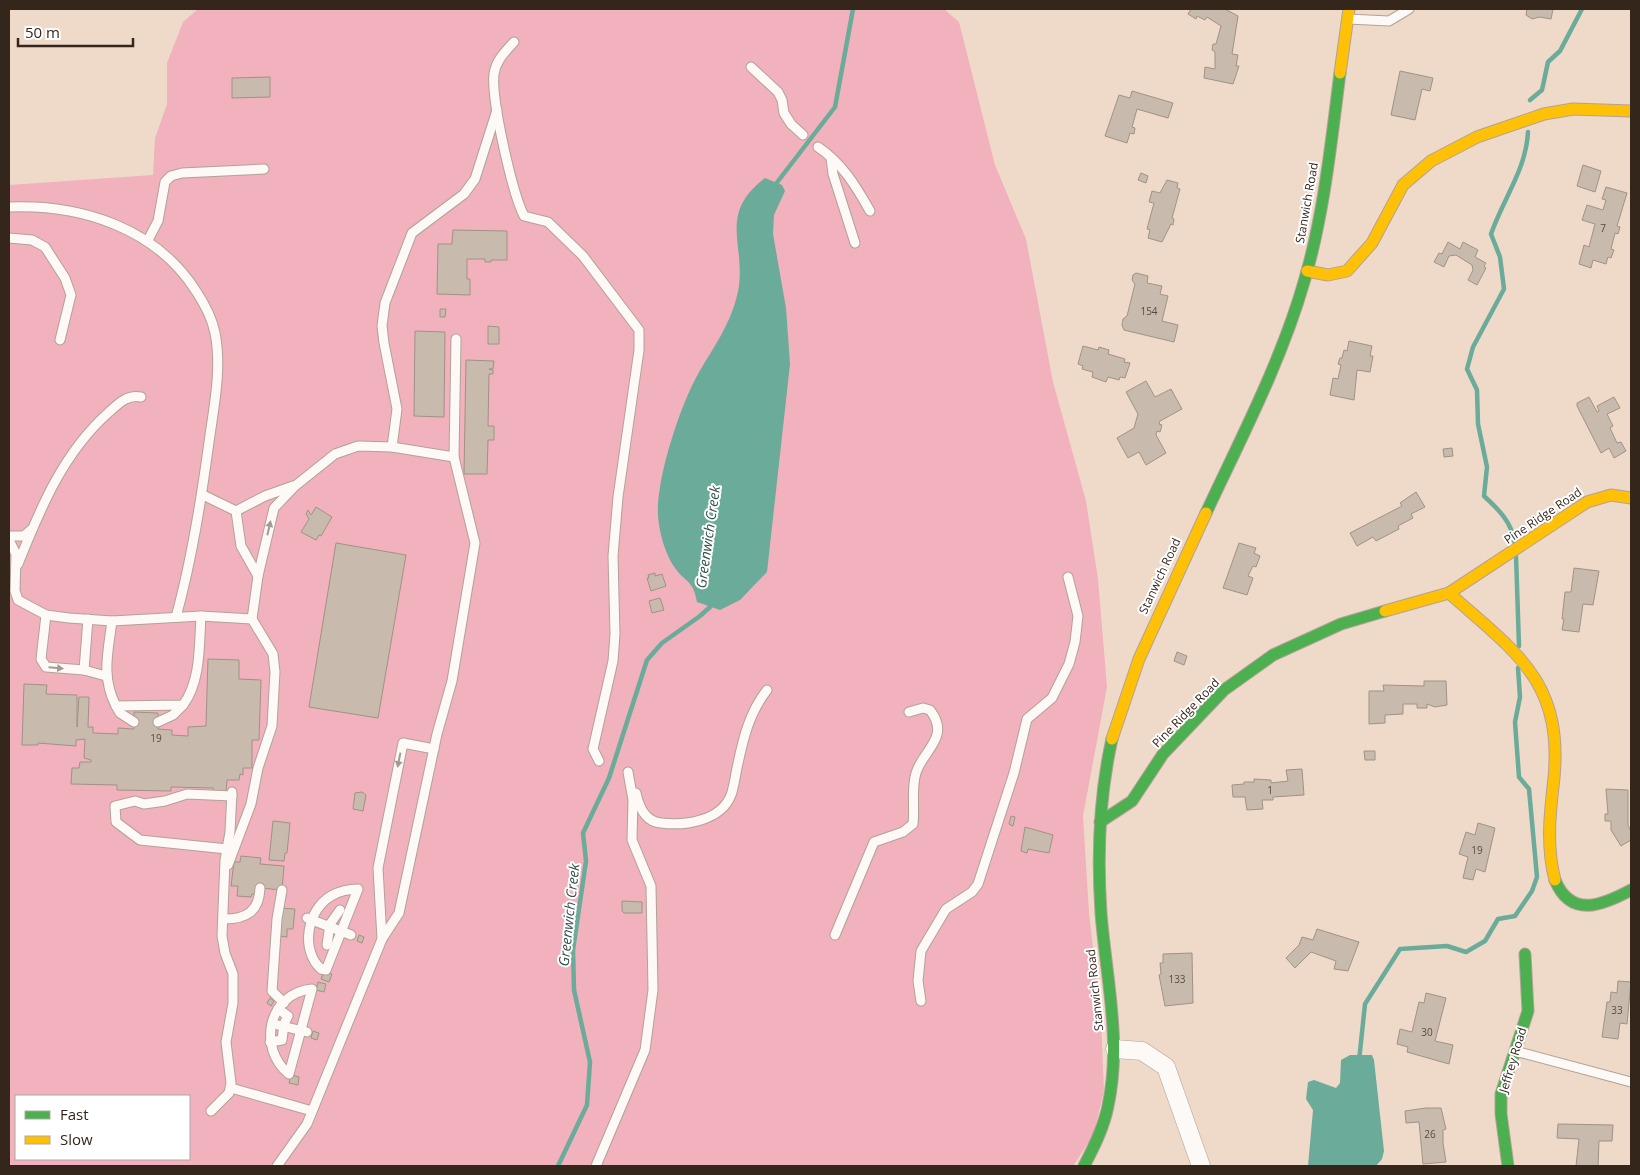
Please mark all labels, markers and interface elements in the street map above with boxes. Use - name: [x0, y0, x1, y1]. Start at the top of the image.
- scale bar: [18, 15, 132, 47]
- text: 50 m: [25, 22, 60, 42]
- street label: Stanwich Road: [1291, 161, 1322, 245]
- house number: 7: [1600, 221, 1606, 235]
- house number: 154: [1140, 304, 1158, 318]
- water label: Greenwich Creek: [691, 483, 724, 589]
- street label: Pine Ridge Road: [1501, 483, 1585, 548]
- one-way arrow: [265, 521, 273, 536]
- street label: Stanwich Road: [1134, 535, 1185, 617]
- one-way arrow: [48, 664, 64, 672]
- street label: Pine Ridge Road: [1148, 674, 1223, 751]
- house number: 19: [150, 731, 162, 745]
- one-way arrow: [395, 753, 403, 769]
- house number: 1: [1267, 783, 1273, 797]
- house number: 19: [1471, 843, 1483, 857]
- water label: Greenwich Creek: [554, 861, 583, 967]
- street label: Stanwich Road: [1082, 948, 1107, 1032]
- house number: 133: [1168, 972, 1186, 986]
- house number: 33: [1611, 1003, 1623, 1017]
- house number: 30: [1421, 1025, 1433, 1039]
- street label: Jeffrey Road: [1494, 1025, 1531, 1096]
- legend: [15, 1095, 190, 1160]
- text: Fast: [60, 1104, 89, 1124]
- house number: 26: [1424, 1127, 1436, 1141]
- text: Slow: [60, 1129, 93, 1149]

